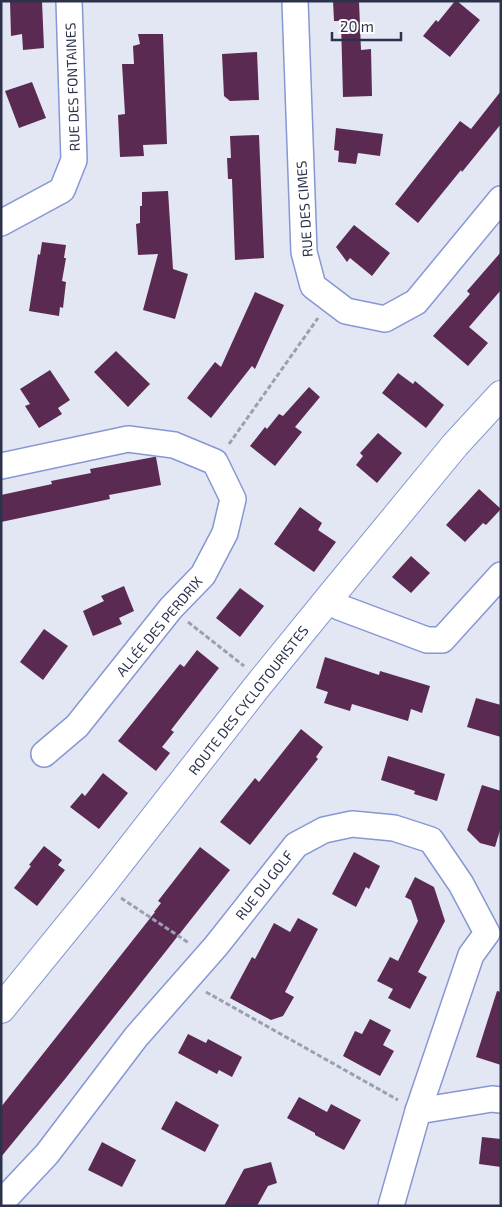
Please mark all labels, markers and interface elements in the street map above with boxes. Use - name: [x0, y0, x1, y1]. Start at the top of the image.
- scale bar: [332, 10, 401, 42]
- text: 20 m: [340, 17, 374, 35]
- street label: RUE DES FONTAINES: [61, 22, 83, 152]
- street label: RUE DES CIMES: [292, 160, 316, 258]
- street label: ALLÉE DES PERDRIX: [112, 572, 206, 679]
- street label: ROUTE DES CYCLOTOURISTES: [184, 622, 312, 778]
- street label: RUE DU GOLF: [232, 846, 297, 923]

